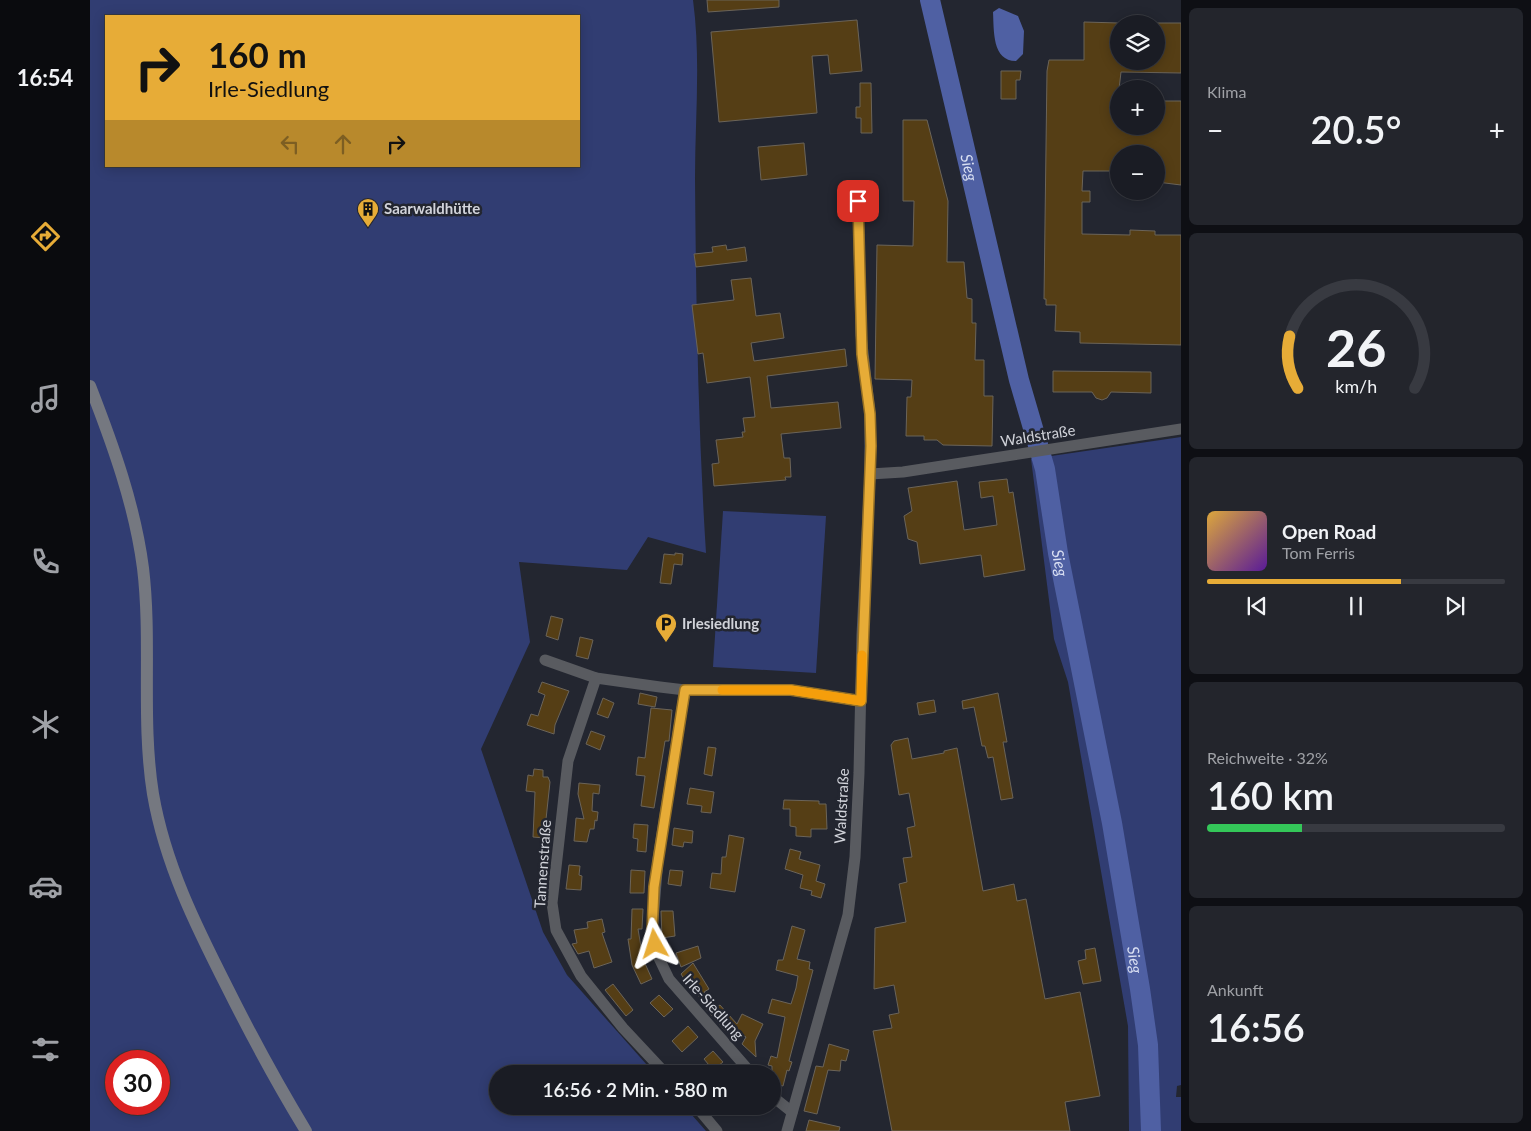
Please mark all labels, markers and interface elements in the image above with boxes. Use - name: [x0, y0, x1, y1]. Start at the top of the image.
- map controls: [1110, 15, 1165, 200]
- button: layers: [1110, 15, 1165, 70]
- text: 160 m: [208, 33, 307, 75]
- icon: right: [125, 35, 190, 100]
- text: 16:54: [17, 64, 73, 91]
- text: Irle-Siedlung: [208, 75, 329, 102]
- button: +: [1110, 80, 1165, 135]
- text: Klima: [1207, 82, 1246, 101]
- text: 20.5°: [1311, 106, 1401, 152]
- text: −: [1207, 113, 1223, 147]
- text: +: [1489, 113, 1505, 147]
- icon: left: [276, 130, 304, 158]
- icon: ahead: [329, 130, 357, 158]
- icon: right: [382, 130, 410, 158]
- button: −: [1110, 145, 1165, 200]
- water label: Sieg: [957, 152, 982, 183]
- pin: [837, 180, 879, 222]
- icon: arrive: [844, 187, 872, 215]
- building icon: Saarwaldhütte: [356, 197, 380, 228]
- place label: Saarwaldhütte: [384, 199, 480, 217]
- icon: directions: [28, 219, 63, 254]
- text: 26: [1326, 316, 1386, 378]
- text: km/h: [1335, 375, 1377, 397]
- icon: music: [28, 381, 63, 416]
- street label: Waldstraße: [999, 420, 1077, 450]
- text: Open Road: [1282, 520, 1376, 543]
- text: Tom Ferris: [1282, 543, 1355, 562]
- icon: phone: [28, 544, 63, 579]
- water label: Sieg: [1048, 548, 1072, 578]
- icon: previous: [1243, 592, 1271, 620]
- icon: pause: [1342, 592, 1370, 620]
- icon: next: [1441, 592, 1469, 620]
- parking icon: Irlesiedlung: [654, 612, 678, 643]
- place label: Irlesiedlung: [682, 614, 759, 632]
- icon: climate: [28, 707, 63, 742]
- text: Reichweite · 32%: [1207, 748, 1328, 767]
- street label: Waldstraße: [830, 768, 852, 844]
- text: 160 km: [1207, 772, 1334, 818]
- street label: Tannenstraße: [530, 819, 554, 909]
- icon: car: [28, 869, 63, 904]
- position arrow: [628, 917, 680, 969]
- water label: Sieg: [1124, 945, 1147, 975]
- street label: Irle-Siedlung: [679, 970, 748, 1043]
- text: Ankunft: [1207, 980, 1264, 999]
- text: 16:56: [1207, 1004, 1305, 1050]
- icon: filters: [28, 1032, 63, 1067]
- speed limit sign: 30: [105, 1050, 170, 1115]
- text: 16:56 · 2 Min. · 580 m: [543, 1078, 727, 1101]

